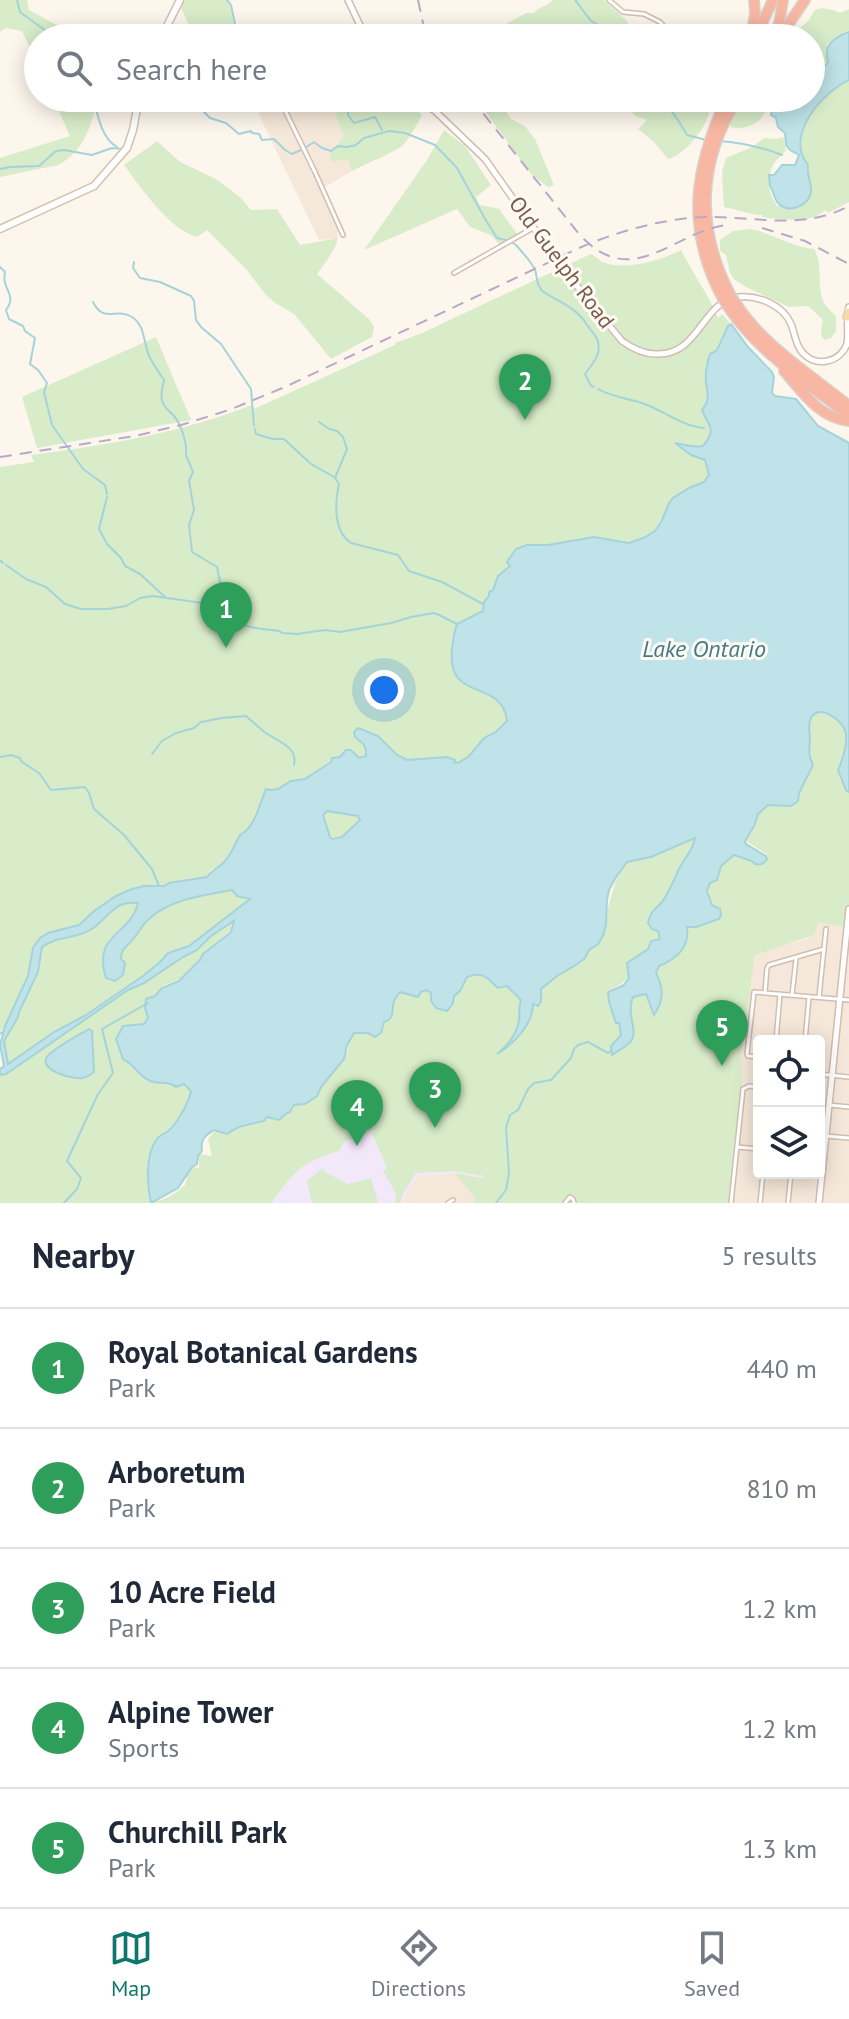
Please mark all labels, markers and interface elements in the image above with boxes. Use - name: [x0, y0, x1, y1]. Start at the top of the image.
- search box: [24, 24, 825, 112]
- icon: search: [52, 46, 96, 90]
- text: Search here: [116, 49, 267, 88]
- street label: Old Guelph Road: [503, 190, 621, 334]
- pin: 2: [499, 354, 551, 420]
- pin: 1: [200, 582, 252, 648]
- water label: Lake Ontario: [642, 633, 766, 664]
- your location: [364, 670, 404, 710]
- pin: 5: [696, 1000, 748, 1066]
- map controls: [753, 1035, 825, 1179]
- button: locate: [753, 1035, 825, 1107]
- pin: 3: [409, 1062, 461, 1128]
- pin: 4: [331, 1080, 383, 1146]
- button: layers: [753, 1107, 825, 1179]
- text: Nearby: [32, 1233, 134, 1277]
- text: 5 results: [722, 1239, 817, 1272]
- text: Royal Botanical Gardens: [108, 1332, 418, 1371]
- text: 1: [51, 1352, 65, 1385]
- text: 440 m: [746, 1352, 817, 1385]
- text: Park: [108, 1371, 156, 1404]
- text: Arboretum: [108, 1452, 245, 1491]
- text: 2: [51, 1472, 65, 1505]
- text: 810 m: [746, 1472, 817, 1505]
- text: Park: [108, 1491, 156, 1524]
- text: 10 Acre Field: [108, 1572, 276, 1611]
- text: 3: [51, 1592, 65, 1625]
- text: 1.2 km: [743, 1592, 817, 1625]
- text: Park: [108, 1611, 156, 1644]
- text: Alpine Tower: [108, 1692, 274, 1731]
- text: 4: [51, 1712, 65, 1745]
- text: 1.2 km: [743, 1712, 817, 1745]
- text: Sports: [108, 1731, 179, 1764]
- text: Churchill Park: [108, 1812, 287, 1851]
- text: 5: [51, 1832, 65, 1865]
- text: 1.3 km: [743, 1832, 817, 1865]
- text: Park: [108, 1851, 156, 1884]
- tab: Map: [109, 1926, 153, 2002]
- tab: Directions: [371, 1926, 466, 2002]
- tab: Saved: [684, 1926, 740, 2002]

